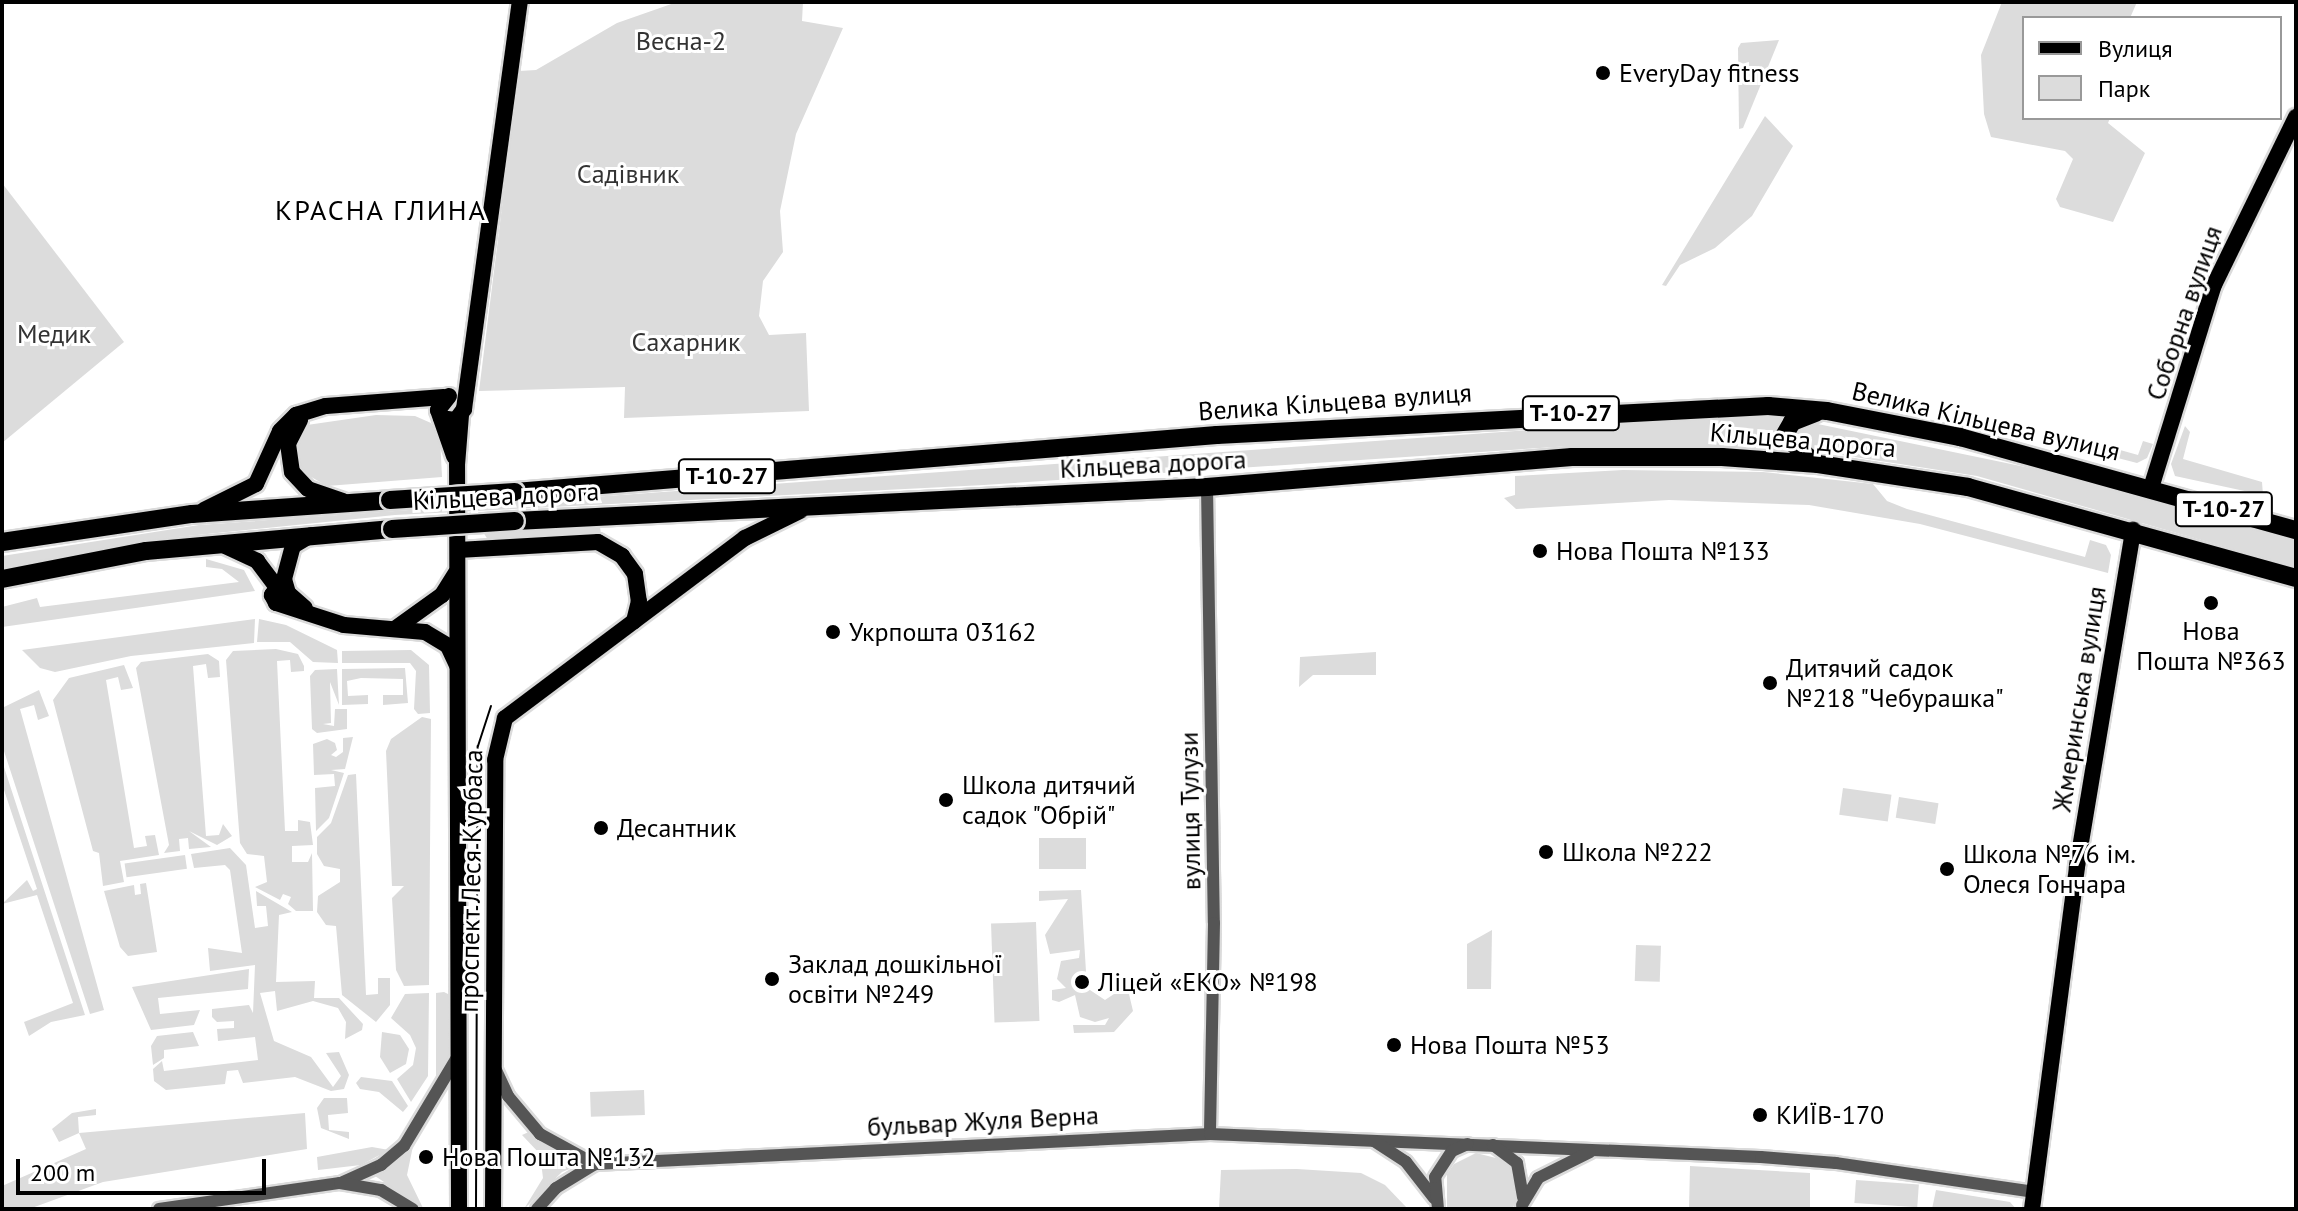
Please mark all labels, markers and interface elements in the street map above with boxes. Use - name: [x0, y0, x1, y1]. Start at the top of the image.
- legend: [2022, 16, 2282, 120]
- park label: Весна-2: [636, 25, 726, 57]
- text: Вулиця: [2098, 33, 2173, 64]
- place label: EveryDay fitness: [1619, 57, 1800, 89]
- marker: EveryDay fitness: [1594, 64, 1612, 82]
- text: Парк: [2098, 73, 2150, 104]
- park label: Садівник: [577, 158, 679, 190]
- district label: КРАСНА ГЛИНА: [275, 193, 487, 227]
- street label: Соборна вулиця: [2140, 222, 2228, 404]
- park label: Медик: [17, 318, 91, 350]
- park label: Сахарник: [632, 326, 740, 358]
- street label: Велика Кільцева вулиця: [1849, 375, 2123, 467]
- street label: Велика Кільцева вулиця: [1197, 377, 1473, 427]
- road number: Т-10-27: [1521, 393, 1621, 433]
- street label: Кільцева дорога: [1709, 416, 1897, 464]
- street label: Кільцева дорога: [1059, 444, 1247, 484]
- road number: Т-10-27: [677, 456, 777, 496]
- street label: Кільцева дорога: [412, 476, 600, 516]
- road number: Т-10-27: [2174, 489, 2274, 529]
- place label: Нова Пошта №133: [1556, 535, 1770, 567]
- marker: Нова Пошта №133: [1531, 542, 1549, 560]
- street label: Жмеринська вулиця: [2046, 584, 2112, 814]
- marker: Нова Пошта №363: [2202, 594, 2220, 612]
- place label: Нова Пошта №363: [2136, 615, 2286, 676]
- place label: Укрпошта 03162: [849, 616, 1037, 648]
- marker: Укрпошта 03162: [824, 623, 842, 641]
- place label: Дитячий садок №218 "Чебурашка": [1786, 652, 2006, 714]
- marker: Дитячий садок №218 "Чебурашка": [1761, 674, 1779, 692]
- street label: вулиця Тулузи: [1173, 731, 1207, 891]
- street label: проспект Леся Курбаса: [453, 749, 489, 1013]
- place label: Школа дитячий садок "Обрій": [962, 769, 1136, 830]
- marker: Школа дитячий садок "Обрій": [937, 791, 955, 809]
- place label: Десантник: [617, 812, 736, 844]
- marker: Десантник: [592, 819, 610, 837]
- place label: Школа №222: [1562, 836, 1713, 868]
- place label: Школа №76 ім. Олеся Гончара: [1963, 838, 2136, 900]
- marker: Школа №222: [1537, 843, 1555, 861]
- marker: Школа №76 ім. Олеся Гончара: [1938, 860, 1956, 878]
- place label: Заклад дошкільної освіти №249: [788, 948, 1002, 1010]
- place label: Ліцей «ЕКО» №198: [1098, 966, 1318, 998]
- marker: Заклад дошкільної освіти №249: [763, 970, 781, 988]
- marker: Ліцей «ЕКО» №198: [1073, 973, 1091, 991]
- place label: Нова Пошта №53: [1410, 1029, 1610, 1061]
- marker: Нова Пошта №53: [1385, 1036, 1403, 1054]
- street label: бульвар Жуля Верна: [866, 1099, 1100, 1143]
- place label: КИЇВ-170: [1776, 1099, 1884, 1131]
- marker: КИЇВ-170: [1751, 1106, 1769, 1124]
- place label: Нова Пошта №132: [442, 1141, 656, 1173]
- scale bar: [20, 1143, 270, 1193]
- marker: Нова Пошта №132: [417, 1148, 435, 1166]
- text: 200 m: [30, 1157, 95, 1188]

